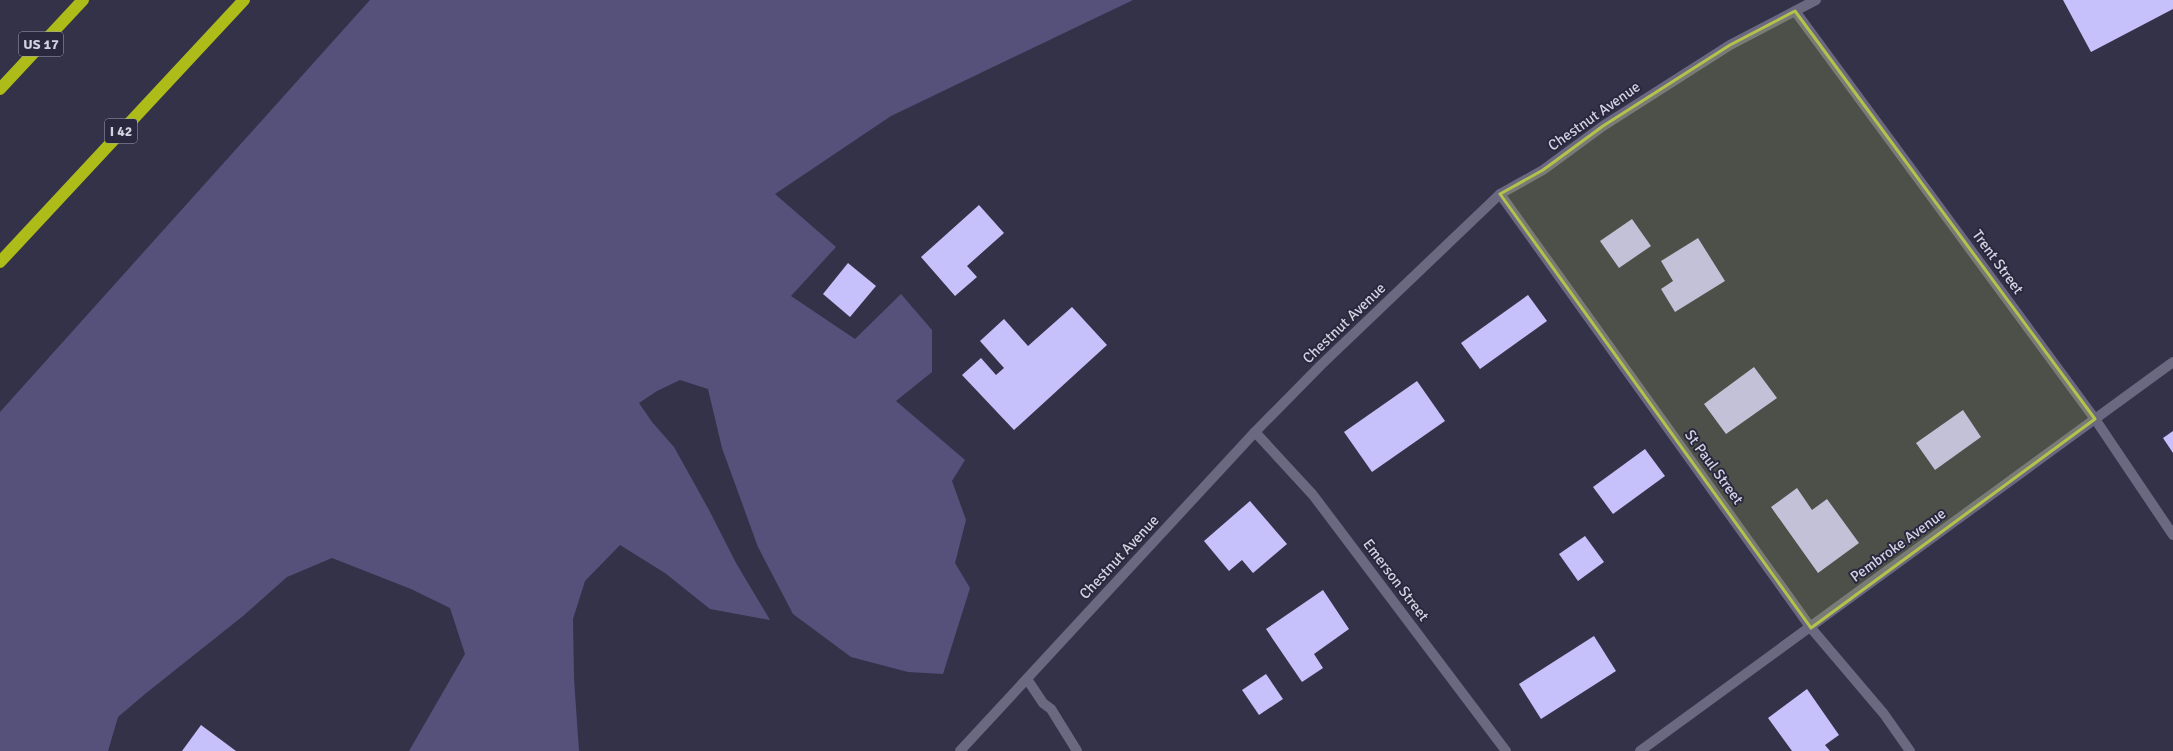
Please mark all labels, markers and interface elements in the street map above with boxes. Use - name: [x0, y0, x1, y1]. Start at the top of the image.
- road number: US 17: [19, 32, 63, 56]
- street label: Chestnut Avenue: [1544, 78, 1644, 154]
- road number: I 42: [105, 119, 137, 143]
- street label: Trent Street: [1969, 226, 2027, 298]
- street label: Chestnut Avenue: [1299, 279, 1389, 367]
- street label: St Paul Street: [1681, 426, 1747, 508]
- street label: Pembroke Avenue: [1847, 504, 1949, 586]
- street label: Chestnut Avenue: [1075, 511, 1163, 603]
- street label: Emerson Street: [1359, 535, 1433, 625]

